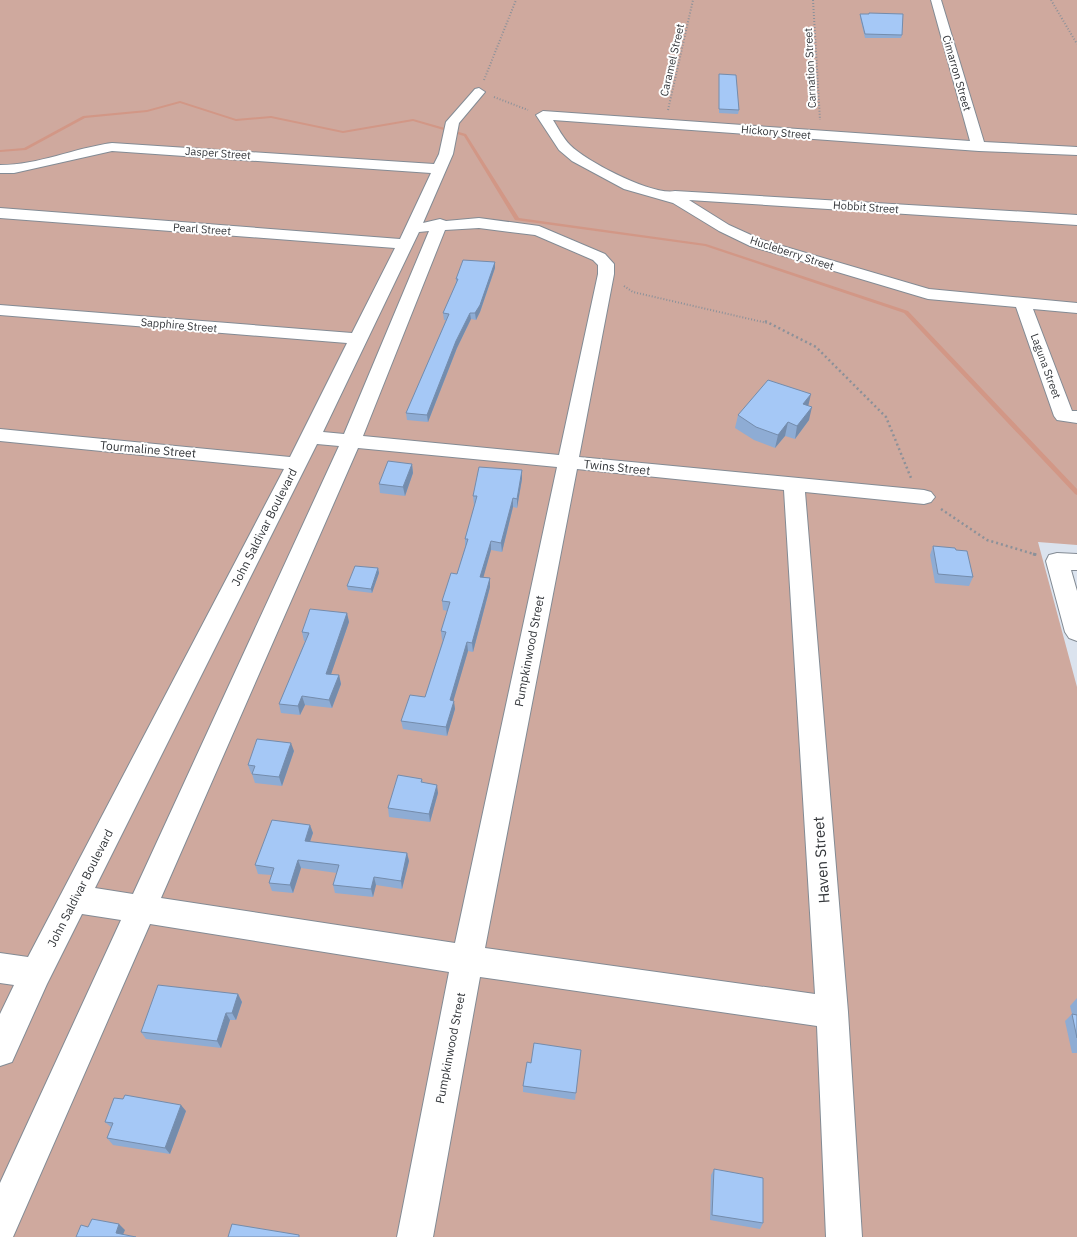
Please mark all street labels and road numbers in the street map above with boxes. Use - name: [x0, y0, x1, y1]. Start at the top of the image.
- street label: Caramel Street: [657, 22, 687, 98]
- street label: Carnation Street: [801, 27, 819, 109]
- street label: Cimarron Street: [939, 33, 975, 113]
- street label: Hickory Street: [740, 122, 812, 142]
- street label: Jasper Street: [185, 144, 252, 162]
- street label: Hobbit Street: [833, 198, 900, 216]
- street label: Pearl Street: [172, 220, 232, 238]
- street label: Hucleberry Street: [748, 233, 836, 273]
- street label: Sapphire Street: [140, 315, 218, 335]
- street label: Laguna Street: [1028, 332, 1064, 401]
- street label: Tourmaline Street: [99, 437, 197, 461]
- street label: Twins Street: [583, 456, 651, 478]
- street label: John Saldivar Boulevard: [228, 466, 300, 588]
- street label: Pumpkinwood Street: [511, 594, 547, 708]
- street label: Haven Street: [808, 816, 834, 904]
- street label: John Saldivar Boulevard: [44, 827, 116, 949]
- street label: Pumpkinwood Street: [432, 991, 468, 1105]

